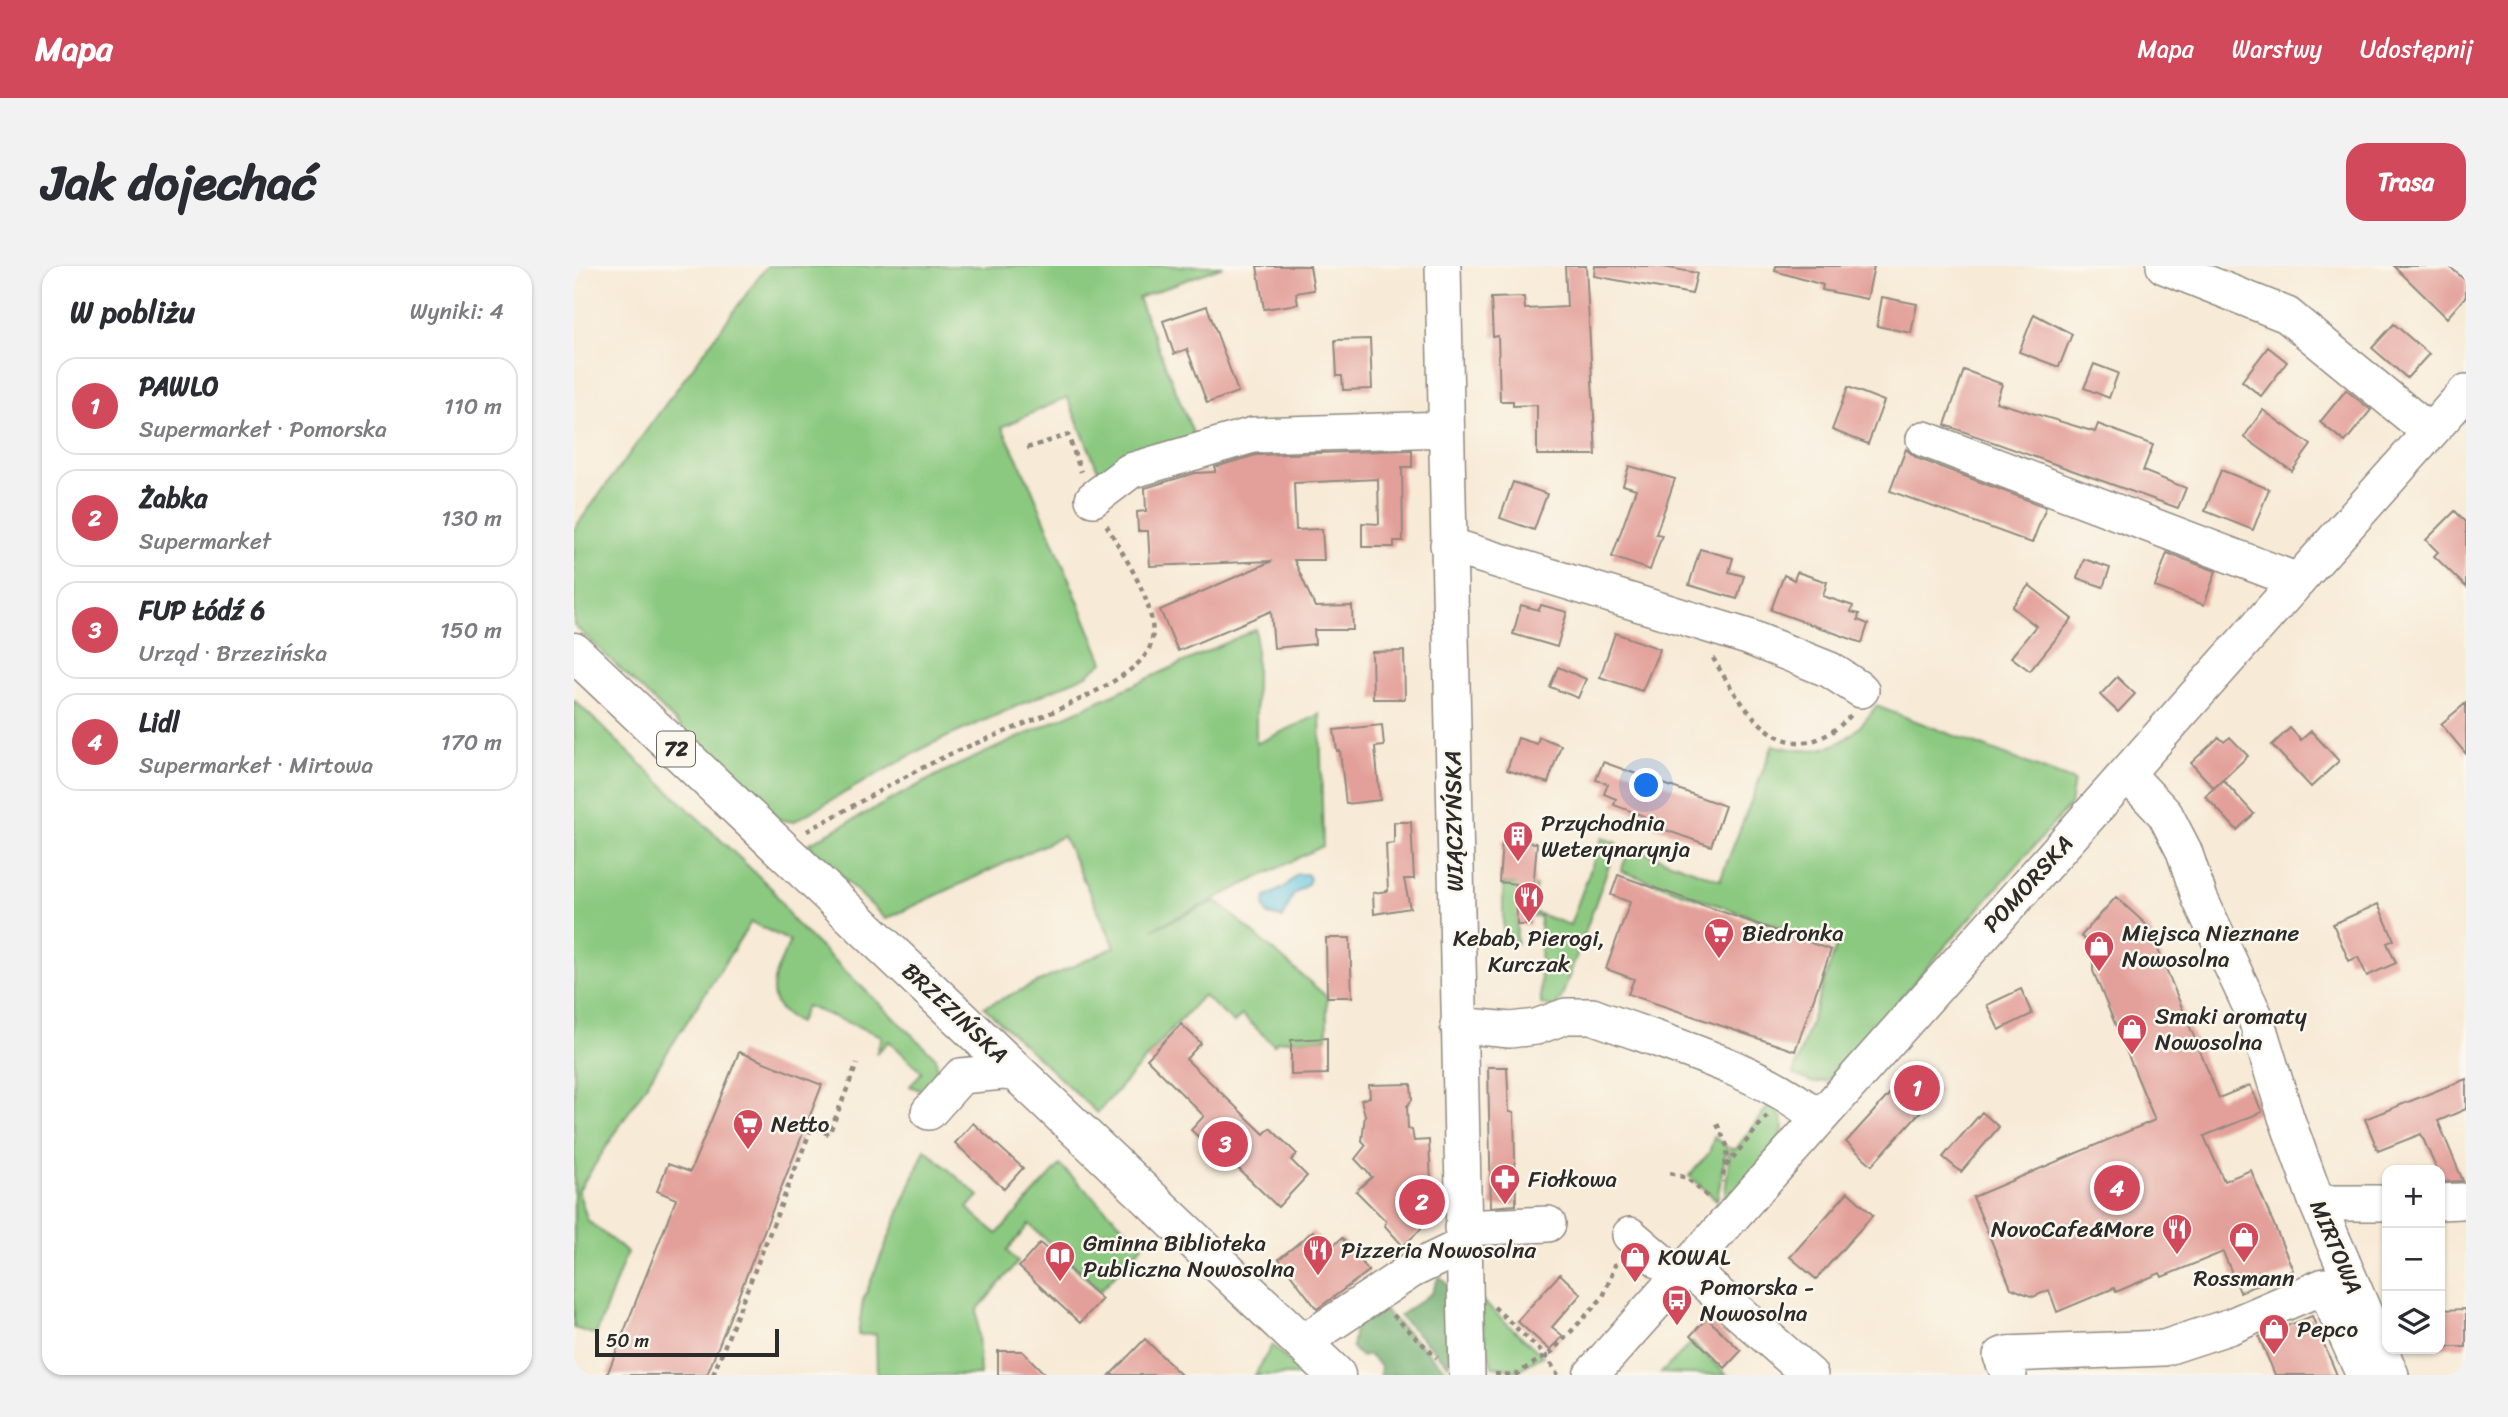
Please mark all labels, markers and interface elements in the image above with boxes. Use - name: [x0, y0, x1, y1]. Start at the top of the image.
- text: Mapa: [35, 20, 112, 78]
- text: Mapa: [2137, 28, 2194, 70]
- text: Warstwy: [2232, 28, 2322, 70]
- text: Udostępnij: [2360, 28, 2473, 70]
- text: Jak dojechać: [42, 139, 316, 226]
- button: Trasa: [2346, 143, 2466, 221]
- text: W pobliżu: [70, 285, 195, 339]
- text: Wyniki: 4: [410, 291, 504, 332]
- text: PAWLO: [139, 363, 219, 409]
- text: 1: [90, 386, 100, 427]
- text: 110 m: [444, 386, 502, 427]
- text: Supermarket · Pomorska: [139, 409, 387, 450]
- text: Żabka: [139, 475, 207, 521]
- text: 2: [88, 498, 102, 539]
- text: 130 m: [441, 498, 502, 539]
- text: Supermarket: [139, 521, 271, 562]
- text: FUP Łódź 6: [139, 587, 265, 633]
- text: 3: [89, 610, 101, 651]
- text: 150 m: [440, 610, 502, 651]
- text: Urząd · Brzezińska: [139, 633, 327, 674]
- text: Lidl: [139, 699, 179, 745]
- text: 4: [88, 722, 102, 763]
- text: 170 m: [441, 722, 502, 763]
- road number: 72: [657, 732, 695, 766]
- text: Supermarket · Mirtowa: [139, 745, 373, 786]
- street label: WIĄCZYŃSKA: [1432, 750, 1476, 892]
- your location: [1629, 768, 1663, 802]
- place label: Przychodnia Weterynarynja: [1541, 803, 1690, 870]
- building icon: Przychodnia Weterynarynja: [1501, 819, 1535, 863]
- street label: POMORSKA: [1972, 825, 2084, 943]
- restaurant icon: Kebab, Pierogi, Kurczak: [1512, 880, 1546, 924]
- place label: Biedronka: [1742, 913, 1844, 954]
- place label: Miejsca Nieznane Nowosolna: [2122, 913, 2299, 980]
- supermarket icon: Biedronka: [1702, 916, 1736, 960]
- place label: Kebab, Pierogi, Kurczak: [1453, 918, 1605, 985]
- shop icon: Miejsca Nieznane Nowosolna: [2082, 929, 2116, 973]
- street label: BRZEZIŃSKA: [892, 952, 1018, 1074]
- place label: Smaki aromaty Nowosolna: [2155, 996, 2307, 1063]
- shop icon: Smaki aromaty Nowosolna: [2115, 1012, 2149, 1056]
- pin: 1: [1894, 1062, 1940, 1114]
- place label: Netto: [771, 1104, 830, 1145]
- supermarket icon: Netto: [731, 1107, 765, 1151]
- pin: 3: [1202, 1118, 1248, 1170]
- place label: Fiołkowa: [1528, 1159, 1617, 1200]
- pharmacy icon: Fiołkowa: [1488, 1162, 1522, 1206]
- pin: 4: [2094, 1162, 2140, 1214]
- map controls: [2382, 1165, 2445, 1354]
- button: +: [2382, 1165, 2445, 1228]
- pin: 2: [1399, 1176, 1445, 1228]
- street label: MIRTOWA: [2298, 1193, 2374, 1301]
- place label: NovoCafe&More: [1991, 1209, 2154, 1250]
- restaurant icon: NovoCafe&More: [2160, 1212, 2194, 1256]
- shop icon: Rossmann: [2227, 1220, 2261, 1264]
- place label: Gminna Biblioteka Publiczna Nowosolna: [1083, 1223, 1295, 1290]
- button: −: [2382, 1228, 2445, 1291]
- place label: Pizzeria Nowosolna: [1341, 1230, 1536, 1271]
- restaurant icon: Pizzeria Nowosolna: [1301, 1233, 1335, 1277]
- place label: KOWAL: [1658, 1237, 1731, 1278]
- library icon: Gminna Biblioteka Publiczna Nowosolna: [1043, 1239, 1077, 1283]
- shop icon: KOWAL: [1618, 1240, 1652, 1284]
- place label: Rossmann: [2194, 1258, 2294, 1299]
- place label: Pomorska - Nowosolna: [1700, 1267, 1814, 1334]
- bus stop icon: Pomorska - Nowosolna: [1660, 1283, 1694, 1327]
- button: layers: [2382, 1291, 2445, 1354]
- place label: Pepco: [2297, 1309, 2358, 1350]
- shop icon: Pepco: [2257, 1312, 2291, 1356]
- text: 50 m: [606, 1324, 649, 1357]
- scale bar: [595, 1326, 779, 1358]

